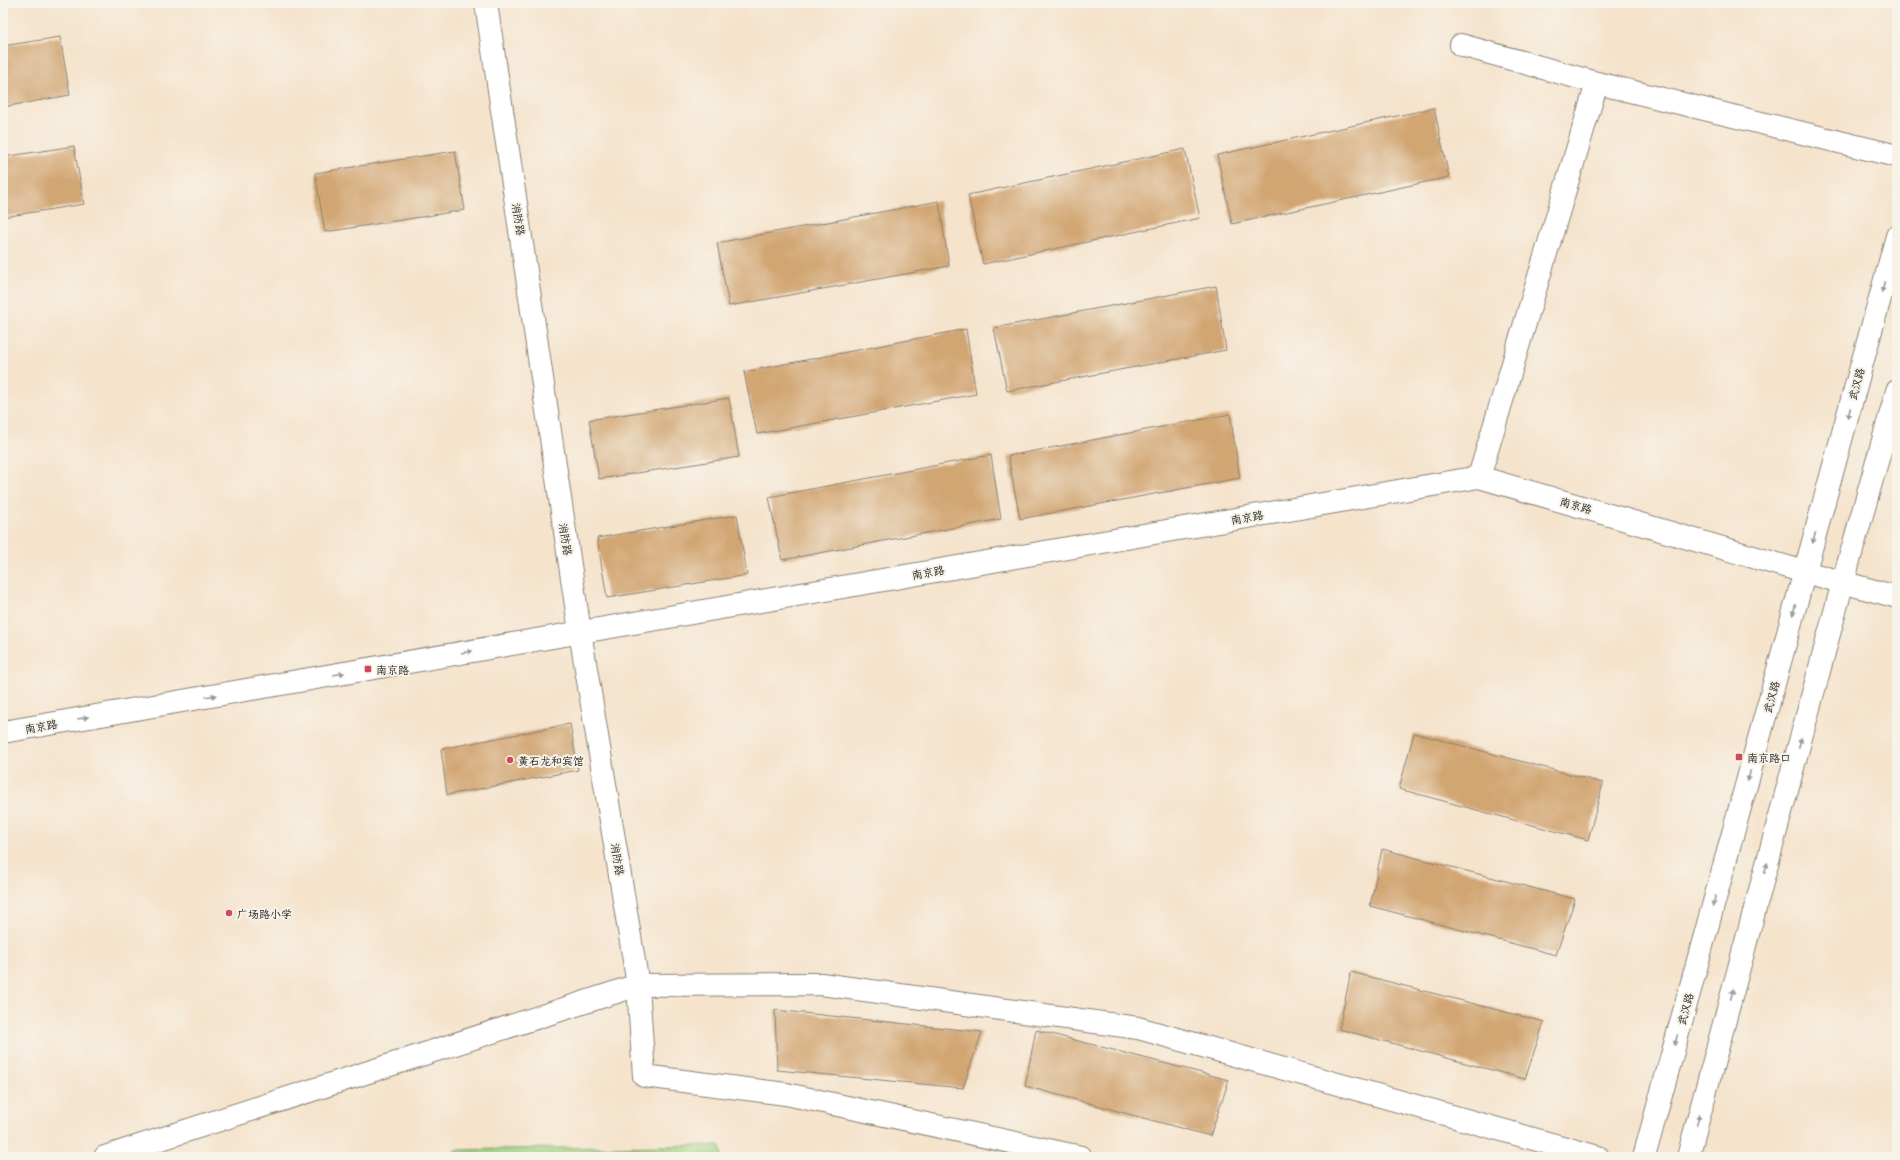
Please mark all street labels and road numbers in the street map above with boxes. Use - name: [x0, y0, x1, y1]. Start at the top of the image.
- street label: 消防路: [509, 202, 529, 236]
- street label: 武汉路: [1844, 366, 1868, 402]
- street label: 南京路: [1558, 493, 1594, 517]
- street label: 南京路: [1229, 507, 1265, 527]
- street label: 消防路: [556, 522, 576, 556]
- street label: 南京路: [910, 562, 946, 582]
- street label: 武汉路: [1759, 679, 1783, 715]
- street label: 南京路: [23, 716, 59, 736]
- street label: 消防路: [608, 842, 628, 876]
- street label: 武汉路: [1673, 991, 1697, 1027]

